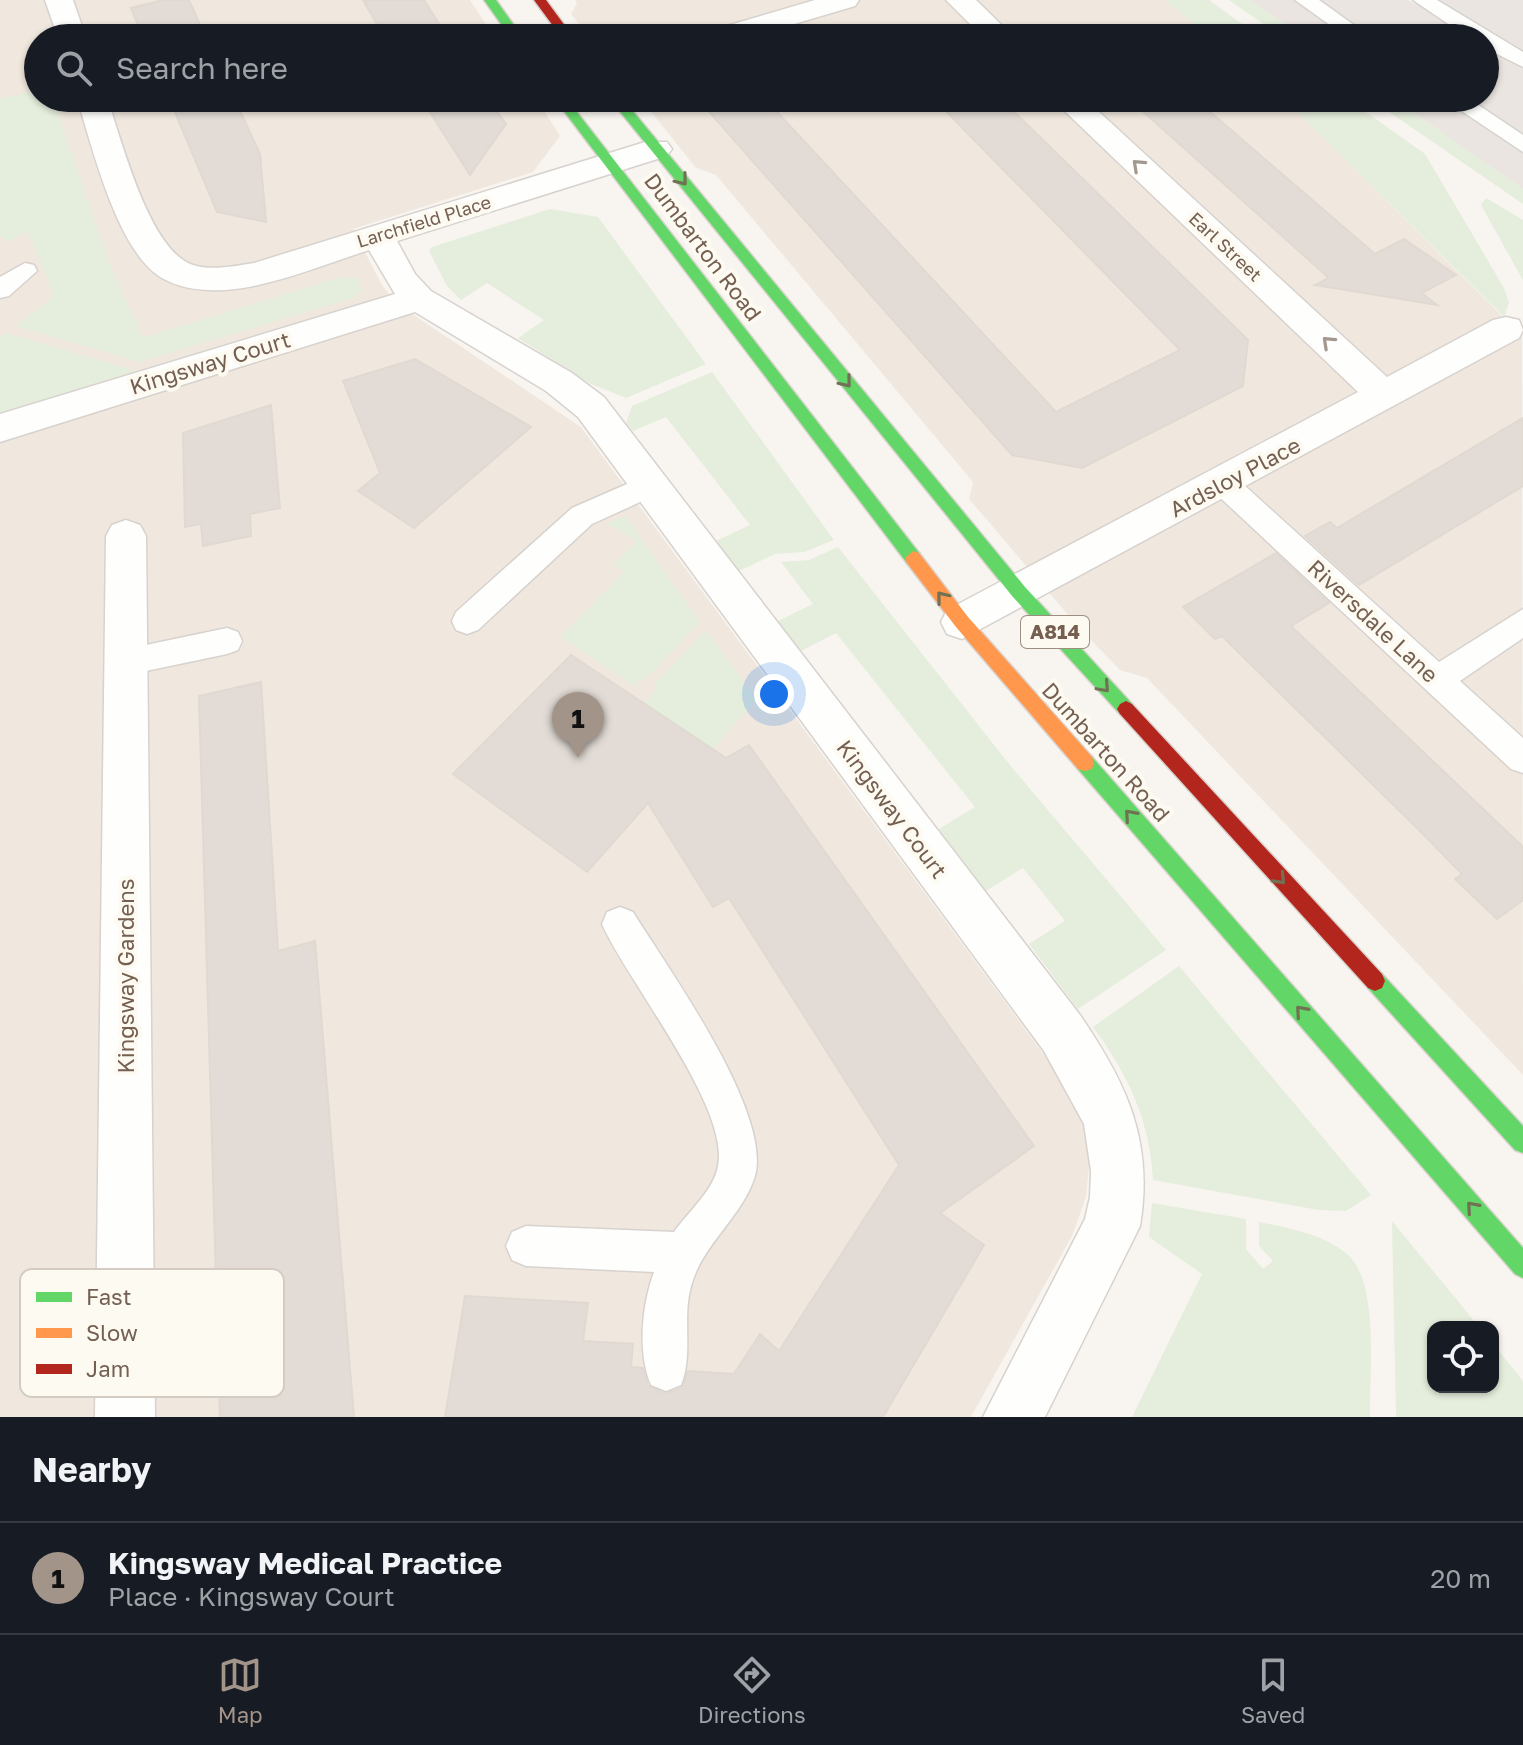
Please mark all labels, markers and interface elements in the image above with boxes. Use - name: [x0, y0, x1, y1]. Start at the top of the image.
- search box: [24, 24, 1499, 112]
- icon: search: [52, 46, 96, 90]
- text: Search here: [116, 50, 288, 86]
- one-way arrow: [1132, 161, 1147, 175]
- street label: Dumbarton Road: [639, 167, 768, 326]
- one-way arrow: [672, 171, 687, 185]
- street label: Larchfield Place: [354, 190, 494, 252]
- street label: Earl Street: [1185, 207, 1267, 286]
- street label: Kingsway Court: [126, 325, 293, 400]
- one-way arrow: [1323, 337, 1337, 352]
- one-way arrow: [836, 373, 850, 388]
- street label: Ardsloy Place: [1165, 431, 1305, 522]
- street label: Riversdale Lane: [1303, 553, 1444, 688]
- one-way arrow: [937, 592, 952, 607]
- road number: A814: [1021, 616, 1089, 648]
- your location: [754, 674, 794, 714]
- street label: Dumbarton Road: [1037, 676, 1176, 827]
- one-way arrow: [1095, 678, 1109, 693]
- pin: 1: [552, 692, 604, 758]
- street label: Kingsway Court: [832, 734, 953, 883]
- one-way arrow: [1125, 810, 1140, 825]
- one-way arrow: [1271, 870, 1286, 884]
- street label: Kingsway Gardens: [112, 879, 139, 1073]
- one-way arrow: [1296, 1006, 1311, 1020]
- one-way arrow: [1467, 1202, 1482, 1217]
- legend: [20, 1269, 284, 1397]
- text: Fast: [86, 1283, 132, 1310]
- text: Slow: [86, 1319, 138, 1346]
- map controls: [1427, 1321, 1499, 1393]
- button: locate: [1427, 1321, 1499, 1393]
- text: Jam: [86, 1355, 130, 1382]
- text: Nearby: [32, 1449, 152, 1489]
- text: Kingsway Medical Practice: [108, 1545, 502, 1581]
- text: 1: [51, 1563, 65, 1594]
- text: 20 m: [1430, 1563, 1491, 1594]
- text: Place · Kingsway Court: [108, 1581, 395, 1612]
- tab: Map: [218, 1653, 263, 1728]
- tab: Directions: [698, 1653, 806, 1728]
- tab: Saved: [1241, 1653, 1305, 1728]

